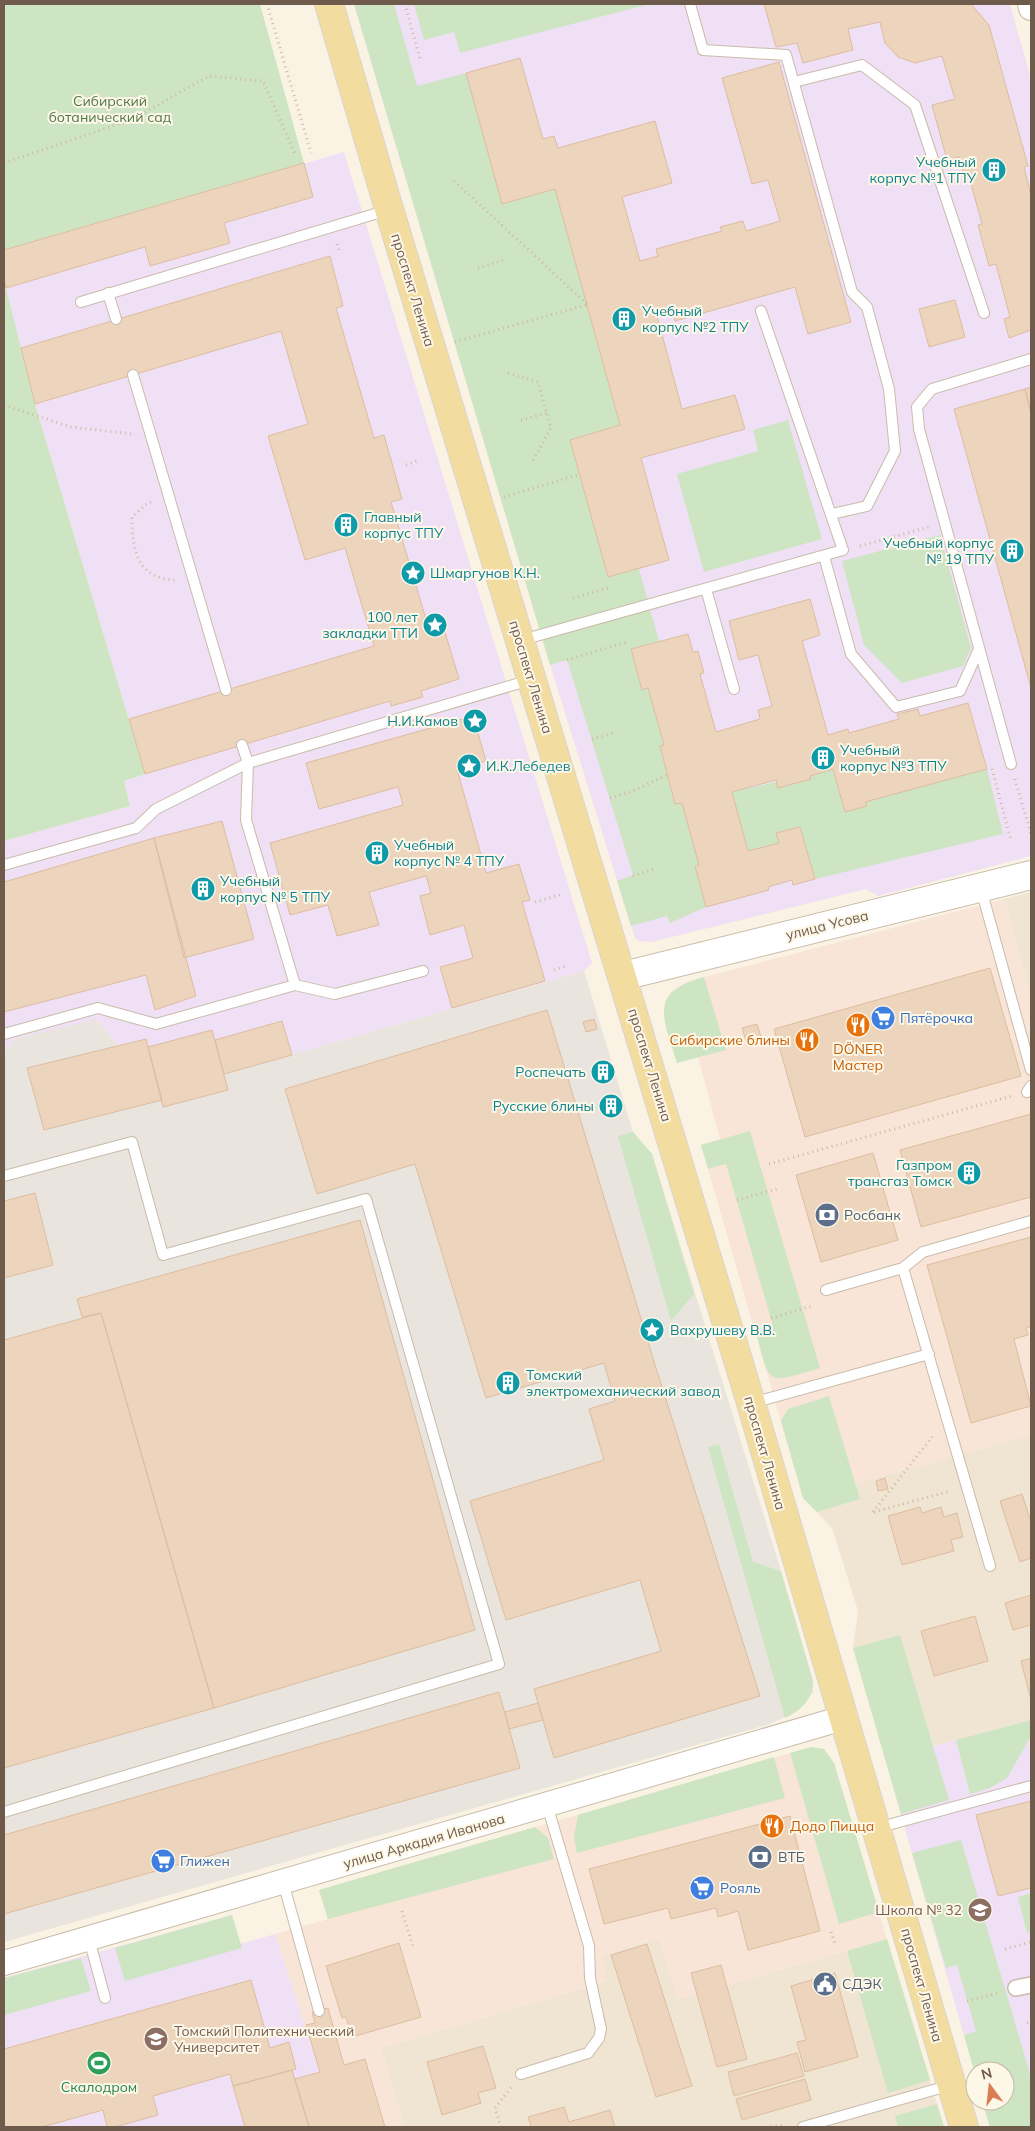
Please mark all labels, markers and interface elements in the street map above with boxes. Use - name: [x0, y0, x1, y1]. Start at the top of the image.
- park label: Сибирский ботанический сад: [49, 92, 172, 126]
- place label: Учебный корпус №1 ТПУ: [870, 153, 977, 187]
- building icon: Учебный корпус №1 ТПУ: [981, 157, 1007, 183]
- street label: проспект Ленина: [387, 231, 439, 349]
- place label: Учебный корпус №2 ТПУ: [641, 302, 749, 336]
- building icon: Учебный корпус №2 ТПУ: [611, 306, 637, 332]
- place label: Главный корпус ТПУ: [364, 508, 444, 542]
- building icon: Главный корпус ТПУ: [333, 512, 359, 538]
- place label: Учебный корпус № 19 ТПУ: [882, 534, 995, 568]
- building icon: Учебный корпус № 19 ТПУ: [999, 538, 1025, 564]
- place icon: Шмаргунов К.Н.: [400, 560, 426, 586]
- place label: Шмаргунов К.Н.: [430, 564, 540, 582]
- place label: 100 лет закладки ТТИ: [323, 608, 419, 642]
- place icon: 100 лет закладки ТТИ: [422, 612, 448, 638]
- street label: проспект Ленина: [505, 618, 557, 736]
- place icon: Н.И.Камов: [462, 708, 488, 734]
- place label: Н.И.Камов: [387, 712, 458, 730]
- place label: Учебный корпус №3 ТПУ: [839, 741, 947, 775]
- building icon: Учебный корпус №3 ТПУ: [810, 745, 836, 771]
- place icon: И.К.Лебедев: [456, 753, 482, 779]
- place label: И.К.Лебедев: [486, 757, 571, 775]
- place label: Учебный корпус № 4 ТПУ: [393, 836, 505, 870]
- building icon: Учебный корпус № 4 ТПУ: [364, 840, 390, 866]
- place label: Учебный корпус № 5 ТПУ: [219, 872, 331, 906]
- building icon: Учебный корпус № 5 ТПУ: [190, 876, 216, 902]
- street label: улица Усова: [784, 906, 870, 944]
- supermarket icon: Пятёрочка: [870, 1005, 896, 1031]
- street label: проспект Ленина: [624, 1006, 676, 1124]
- place label: Пятёрочка: [900, 1009, 973, 1027]
- restaurant icon: DÖNER Мастер: [845, 1012, 871, 1038]
- restaurant icon: Сибирские блины: [794, 1027, 820, 1053]
- place label: Сибирские блины: [669, 1031, 790, 1049]
- place label: DÖNER Мастер: [833, 1040, 883, 1074]
- building icon: Роспечать: [590, 1059, 616, 1085]
- place label: Роспечать: [515, 1063, 586, 1081]
- building icon: Русские блины: [598, 1093, 624, 1119]
- place label: Русские блины: [493, 1097, 594, 1115]
- place label: Газпром трансгаз Томск: [848, 1156, 952, 1190]
- building icon: Газпром трансгаз Томск: [956, 1160, 982, 1186]
- bank icon: Росбанк: [814, 1202, 840, 1228]
- place label: Росбанк: [844, 1206, 901, 1224]
- place icon: Вахрушеву В.В.: [639, 1317, 665, 1343]
- place label: Вахрушеву В.В.: [670, 1321, 775, 1339]
- place label: Томский электромеханический завод: [526, 1366, 721, 1400]
- building icon: Томский электромеханический завод: [495, 1370, 521, 1396]
- street label: проспект Ленина: [740, 1394, 790, 1512]
- street label: улица Аркадия Иванова: [341, 1809, 507, 1873]
- restaurant icon: Додо Пицца: [759, 1813, 785, 1839]
- place label: Додо Пицца: [790, 1817, 874, 1835]
- bank icon: ВТБ: [747, 1844, 773, 1870]
- supermarket icon: Глижен: [150, 1848, 176, 1874]
- place label: ВТБ: [778, 1848, 805, 1866]
- place label: Глижен: [180, 1852, 230, 1870]
- supermarket icon: Рояль: [689, 1875, 715, 1901]
- place label: Рояль: [720, 1879, 761, 1897]
- school or university icon: Школа № 32: [967, 1897, 993, 1923]
- place label: Школа № 32: [875, 1901, 962, 1919]
- street label: проспект Ленина: [897, 1926, 947, 2044]
- public building icon: СДЭК: [812, 1971, 838, 1997]
- place label: СДЭК: [842, 1975, 882, 1993]
- place label: Томский Политехнический Университет: [173, 2022, 354, 2056]
- school or university icon: Томский Политехнический Университет: [143, 2026, 169, 2052]
- sports icon: Скалодром: [86, 2050, 112, 2076]
- north arrow: [965, 2061, 1015, 2111]
- text: N: [979, 2063, 994, 2084]
- place label: Скалодром: [61, 2078, 137, 2096]

